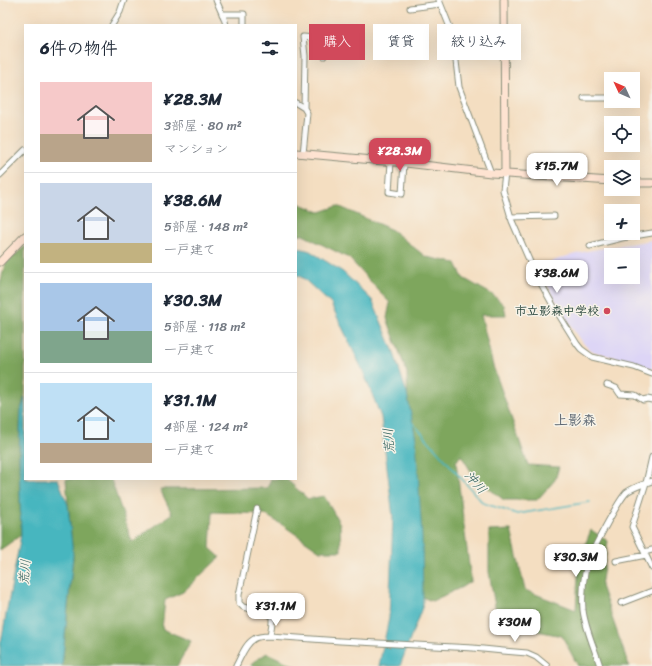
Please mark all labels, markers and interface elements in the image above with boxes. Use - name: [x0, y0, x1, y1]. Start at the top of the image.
- chip: 購入: [309, 24, 365, 60]
- chip: 賃貸: [373, 24, 429, 60]
- chip: 絞り込み: [437, 24, 521, 60]
- text: 6件の物件: [40, 33, 118, 63]
- icon: filters: [259, 37, 281, 59]
- north arrow: [604, 72, 640, 108]
- map controls: [604, 72, 640, 284]
- text: ¥28.3M: [164, 84, 222, 114]
- icon: home: [72, 98, 120, 146]
- text: 3部屋 · 80 m²: [164, 114, 242, 137]
- button: locate: [604, 116, 640, 152]
- text: マンション: [164, 137, 228, 160]
- pin: ¥28.3M: [367, 138, 433, 172]
- text: ¥28.3M: [378, 139, 422, 162]
- pin: ¥15.7M: [524, 153, 590, 187]
- text: ¥15.7M: [536, 154, 578, 177]
- button: layers: [604, 160, 640, 196]
- text: ¥38.6M: [164, 185, 222, 215]
- icon: home: [72, 199, 120, 247]
- button: +: [604, 204, 640, 240]
- text: 5部屋 · 148 m²: [164, 215, 248, 238]
- text: 一戸建て: [164, 238, 216, 261]
- button: −: [604, 248, 640, 284]
- pin: ¥38.6M: [524, 260, 590, 294]
- text: ¥38.6M: [535, 261, 579, 284]
- text: ¥30.3M: [164, 285, 222, 315]
- icon: home: [72, 299, 120, 347]
- place label: 市立影森中学校: [515, 300, 599, 322]
- marker: 市立影森中学校: [602, 306, 612, 316]
- text: 5部屋 · 118 m²: [164, 315, 246, 338]
- text: 一戸建て: [164, 338, 216, 361]
- text: ¥31.1M: [164, 385, 216, 415]
- icon: home: [72, 399, 120, 447]
- district label: 上影森: [554, 408, 596, 433]
- text: 4部屋 · 124 m²: [164, 415, 248, 438]
- water label: 荒川: [376, 427, 401, 455]
- text: 一戸建て: [164, 438, 216, 461]
- water label: 沖川: [458, 465, 493, 500]
- pin: ¥30.3M: [543, 544, 609, 578]
- text: ¥30.3M: [554, 545, 598, 568]
- water label: 荒川: [12, 558, 37, 586]
- pin: ¥31.1M: [243, 593, 309, 627]
- text: ¥31.1M: [256, 594, 296, 617]
- pin: ¥30M: [491, 609, 539, 643]
- text: ¥30M: [498, 610, 532, 633]

